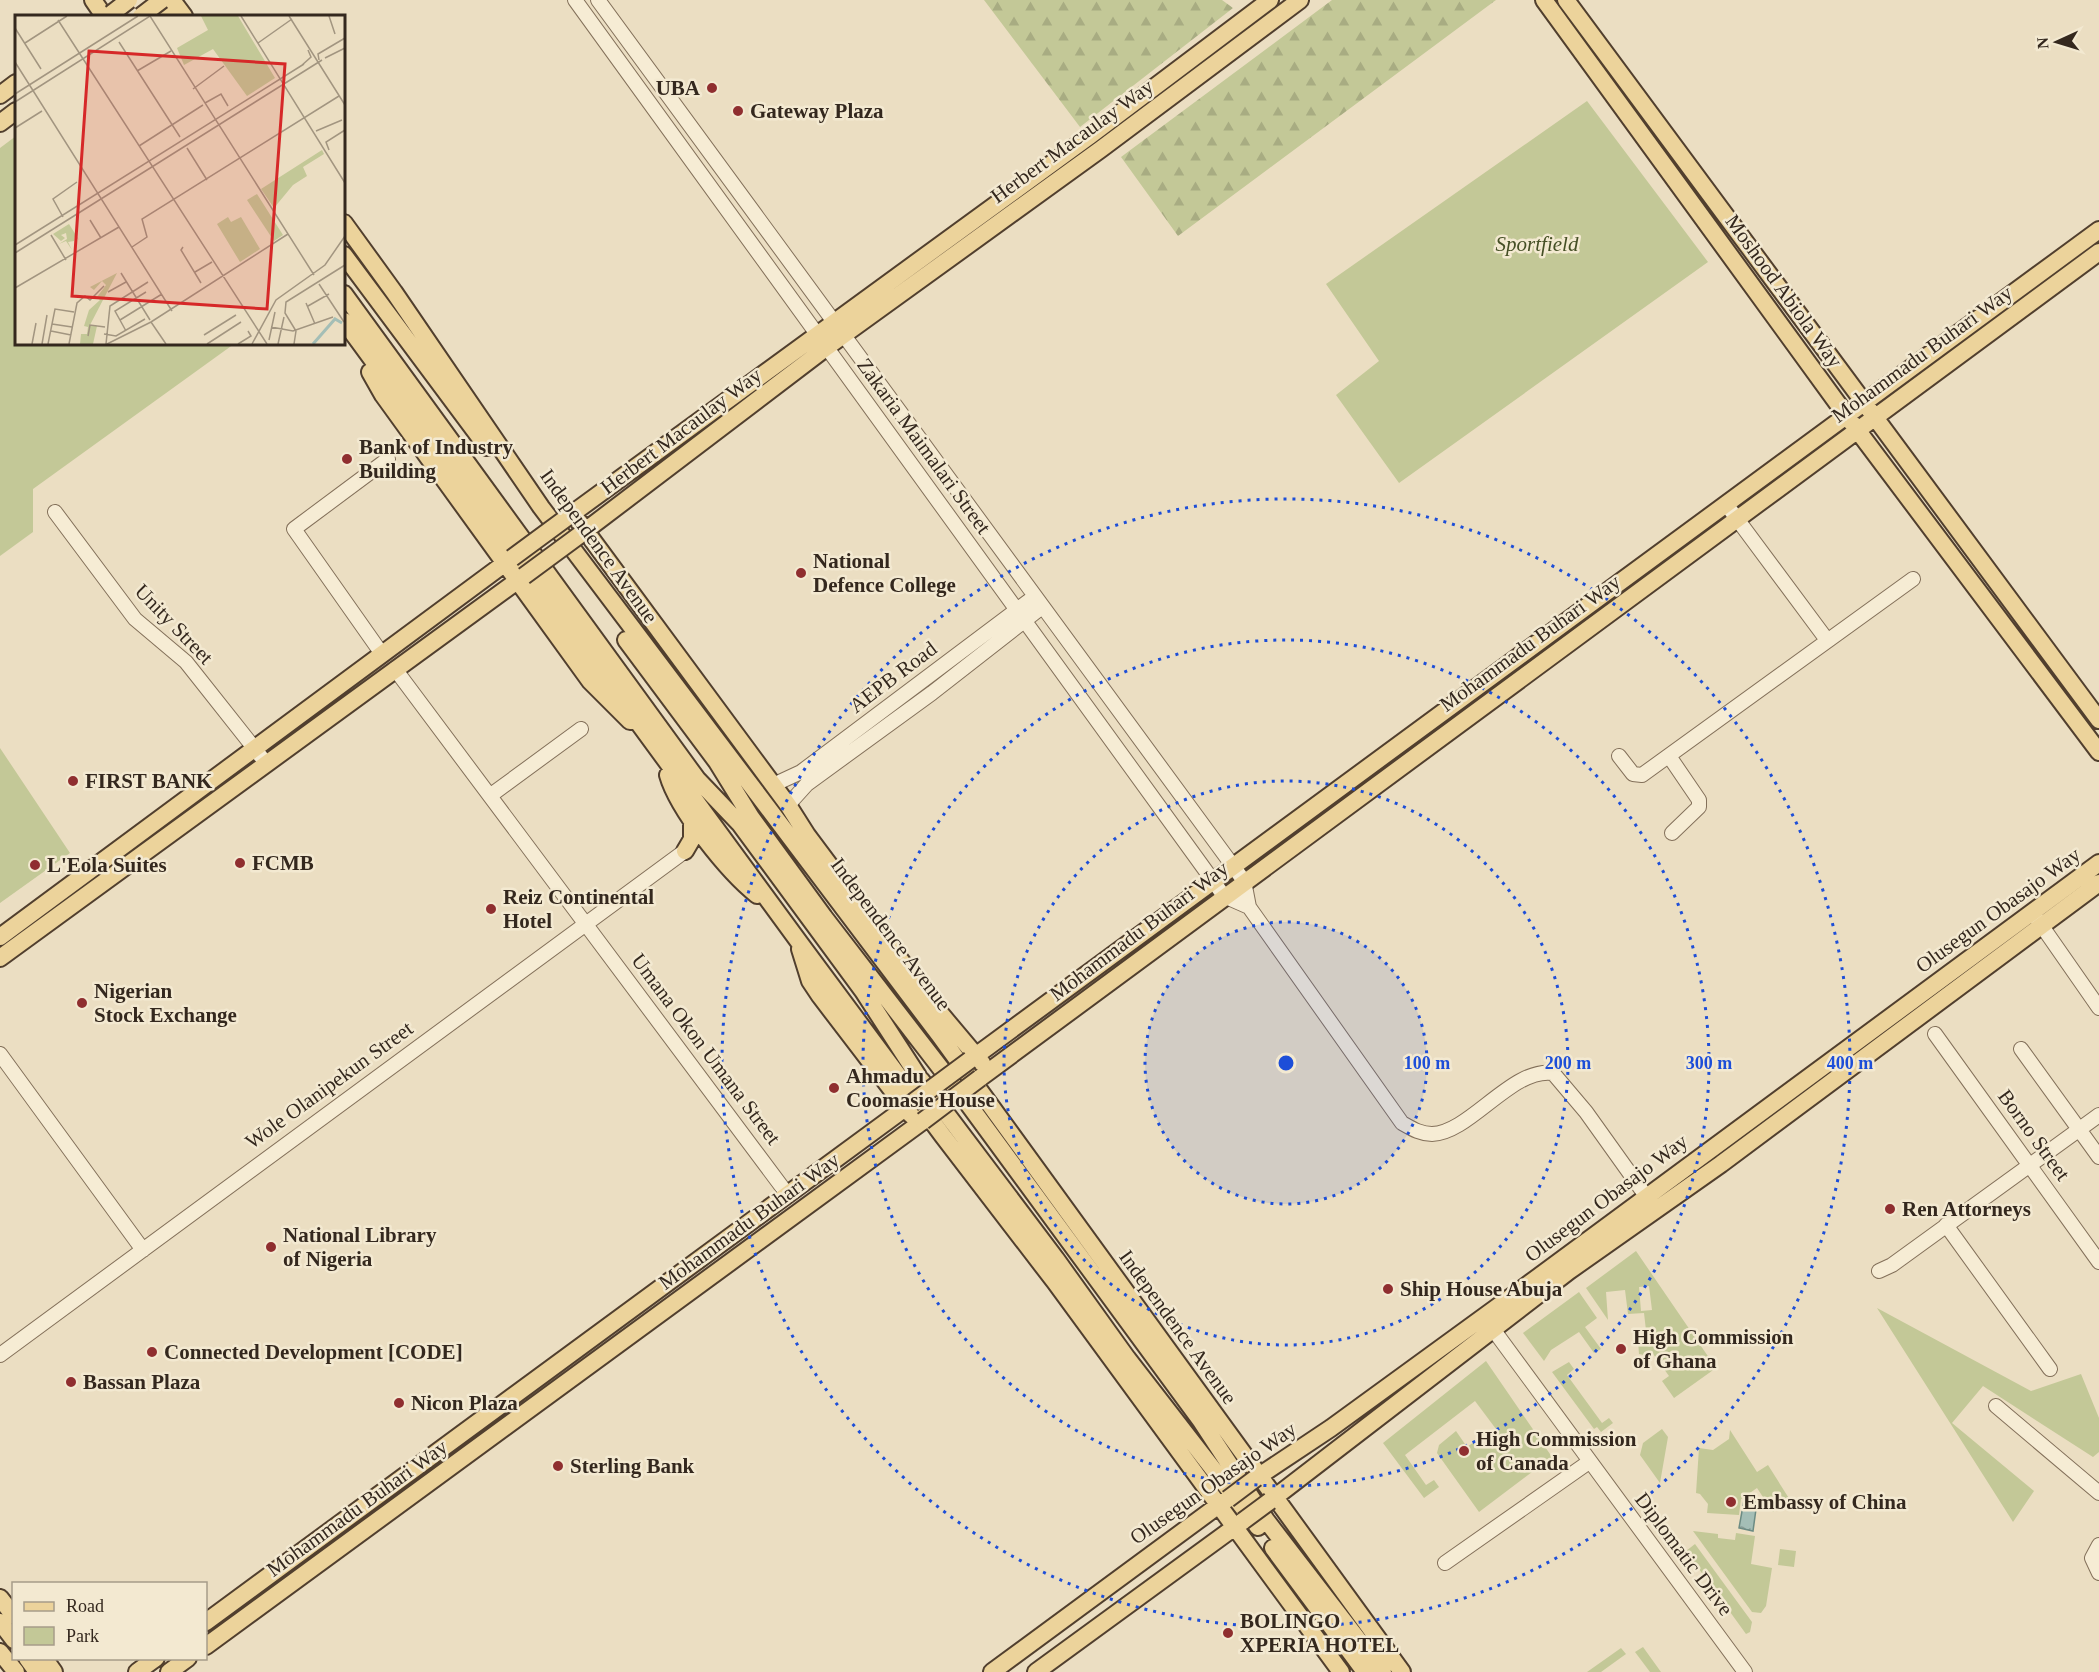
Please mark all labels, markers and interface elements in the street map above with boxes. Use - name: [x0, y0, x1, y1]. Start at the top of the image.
- north arrow: [2027, 12, 2087, 72]
- inset map: [15, 15, 345, 345]
- text: N: [2034, 36, 2051, 49]
- street label: Herbert Macaulay Way: [986, 74, 1158, 208]
- place label: UBA: [656, 76, 701, 100]
- marker: UBA: [705, 81, 719, 95]
- place label: Gateway Plaza: [750, 99, 884, 123]
- marker: Gateway Plaza: [731, 104, 745, 118]
- street label: Moshood Abiola Way: [1720, 210, 1848, 373]
- park label: Sportfield: [1496, 232, 1579, 256]
- street label: Mohammadu Buhari Way: [1827, 280, 2017, 428]
- street label: Zakaria Maimalari Street: [852, 354, 996, 539]
- street label: Herbert Macaulay Way: [596, 362, 766, 499]
- place label: Bank of Industry Building: [359, 435, 514, 483]
- marker: Bank of Industry Building: [340, 452, 354, 466]
- street label: Independence Avenue: [535, 464, 663, 628]
- place label: National Defence College: [813, 549, 956, 597]
- marker: National Defence College: [794, 566, 808, 580]
- street label: Mohammadu Buhari Way: [1435, 569, 1625, 717]
- street label: Unity Street: [130, 579, 218, 669]
- street label: AEPB Road: [845, 636, 942, 718]
- place label: FIRST BANK: [85, 769, 213, 793]
- marker: FIRST BANK: [66, 774, 80, 788]
- street label: Olusegun Obasajo Way: [1911, 842, 2085, 978]
- place label: FCMB: [252, 851, 314, 875]
- place label: L'Eola Suites: [47, 853, 167, 877]
- street label: Independence Avenue: [826, 853, 956, 1015]
- marker: FCMB: [233, 856, 247, 870]
- street label: Mohammadu Buhari Way: [1045, 856, 1233, 1006]
- marker: L'Eola Suites: [28, 858, 42, 872]
- place label: Reiz Continental Hotel: [503, 885, 654, 933]
- marker: Reiz Continental Hotel: [484, 902, 498, 916]
- street label: Umana Okon Umana Street: [626, 949, 786, 1149]
- place label: Nigerian Stock Exchange: [94, 979, 237, 1027]
- marker: Nigerian Stock Exchange: [75, 996, 89, 1010]
- street label: Wole Olanipekun Street: [241, 1016, 418, 1154]
- centre of rings: [1276, 1053, 1296, 1073]
- text: 100 m: [1404, 1053, 1450, 1073]
- text: 200 m: [1545, 1053, 1591, 1073]
- text: 300 m: [1686, 1053, 1732, 1073]
- text: 400 m: [1827, 1053, 1873, 1073]
- place label: Ahmadu Coomasie House: [846, 1064, 995, 1112]
- marker: Ahmadu Coomasie House: [827, 1081, 841, 1095]
- street label: Borno Street: [1993, 1085, 2075, 1185]
- street label: Olusegun Obasajo Way: [1520, 1129, 1692, 1267]
- street label: Mohammadu Buhari Way: [654, 1147, 844, 1295]
- place label: Ren Attorneys: [1902, 1197, 2031, 1221]
- marker: Ren Attorneys: [1883, 1202, 1897, 1216]
- place label: National Library of Nigeria: [283, 1223, 437, 1271]
- marker: National Library of Nigeria: [264, 1240, 278, 1254]
- street label: Independence Avenue: [1114, 1245, 1242, 1409]
- place label: Ship House Abuja: [1400, 1277, 1563, 1301]
- marker: Ship House Abuja: [1381, 1282, 1395, 1296]
- place label: High Commission of Ghana: [1633, 1325, 1794, 1373]
- place label: Connected Development [CODE]: [164, 1340, 463, 1364]
- marker: High Commission of Ghana: [1614, 1342, 1628, 1356]
- marker: Connected Development [CODE]: [145, 1345, 159, 1359]
- place label: Bassan Plaza: [83, 1370, 201, 1394]
- marker: Bassan Plaza: [64, 1375, 78, 1389]
- place label: Nicon Plaza: [411, 1391, 518, 1415]
- marker: Nicon Plaza: [392, 1396, 406, 1410]
- street label: Olusegun Obasajo Way: [1125, 1416, 1301, 1549]
- place label: High Commission of Canada: [1476, 1427, 1637, 1475]
- street label: Mohammadu Buhari Way: [262, 1434, 452, 1582]
- marker: High Commission of Canada: [1457, 1444, 1471, 1458]
- place label: Sterling Bank: [570, 1454, 695, 1478]
- marker: Sterling Bank: [551, 1459, 565, 1473]
- street label: Diplomatic Drive: [1630, 1488, 1738, 1620]
- place label: Embassy of China: [1743, 1490, 1907, 1514]
- marker: Embassy of China: [1724, 1495, 1738, 1509]
- legend: [12, 1582, 207, 1660]
- text: Road: [66, 1596, 104, 1616]
- place label: BOLINGO XPERIA HOTEL: [1240, 1609, 1399, 1657]
- text: Park: [66, 1626, 99, 1646]
- marker: BOLINGO XPERIA HOTEL: [1221, 1626, 1235, 1640]

